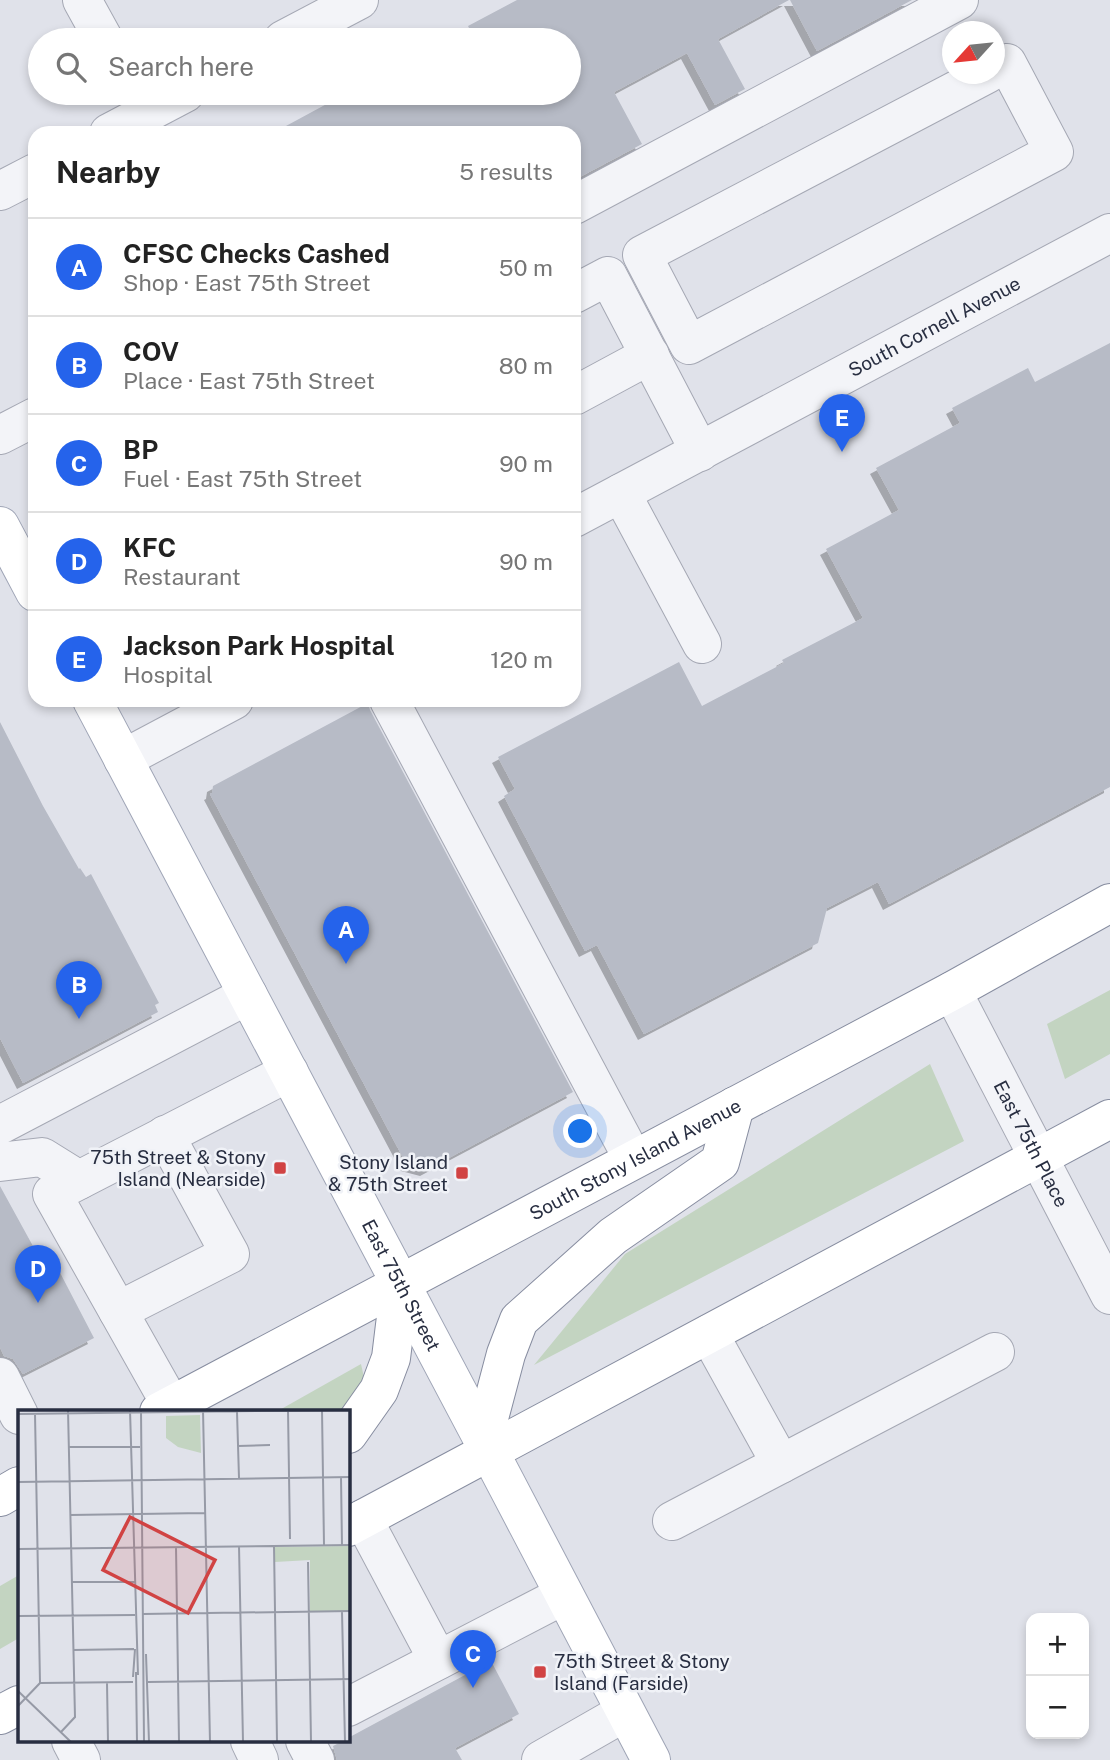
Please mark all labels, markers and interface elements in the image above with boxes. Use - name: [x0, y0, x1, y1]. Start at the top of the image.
- north arrow: [942, 21, 1005, 84]
- search box: [28, 28, 581, 105]
- icon: search: [52, 48, 90, 86]
- text: Search here: [108, 51, 254, 82]
- text: Nearby: [56, 154, 160, 190]
- text: 5 results: [459, 158, 553, 185]
- text: CFSC Checks Cashed: [123, 238, 390, 269]
- text: A: [71, 254, 87, 281]
- text: 50 m: [499, 254, 553, 281]
- text: Shop · East 75th Street: [123, 269, 371, 296]
- street label: South Cornell Avenue: [844, 272, 1024, 381]
- text: COV: [123, 336, 179, 367]
- text: B: [71, 352, 87, 379]
- text: 80 m: [499, 352, 553, 379]
- text: Place · East 75th Street: [123, 367, 375, 394]
- pin: E: [819, 394, 865, 452]
- text: BP: [123, 434, 158, 465]
- text: C: [71, 450, 87, 477]
- text: 90 m: [499, 450, 553, 477]
- text: Fuel · East 75th Street: [123, 465, 362, 492]
- text: KFC: [123, 532, 176, 563]
- text: D: [71, 548, 87, 575]
- text: 90 m: [499, 548, 553, 575]
- text: Restaurant: [123, 563, 241, 590]
- text: Jackson Park Hospital: [123, 630, 395, 661]
- text: E: [72, 646, 86, 673]
- text: 120 m: [490, 646, 553, 673]
- text: Hospital: [123, 661, 213, 688]
- pin: A: [323, 906, 369, 964]
- pin: B: [56, 961, 102, 1019]
- street label: East 75th Place: [989, 1077, 1073, 1211]
- street label: South Stony Island Avenue: [525, 1094, 745, 1224]
- your location: [563, 1114, 597, 1148]
- place label: 75th Street & Stony Island (Nearside): [90, 1146, 266, 1190]
- place label: Stony Island & 75th Street: [328, 1151, 448, 1195]
- marker: 75th Street & Stony Island (Nearside): [272, 1160, 288, 1176]
- marker: Stony Island & 75th Street: [454, 1165, 470, 1181]
- street label: East 75th Street: [358, 1216, 445, 1355]
- pin: D: [15, 1245, 61, 1303]
- inset map: [18, 1410, 350, 1742]
- map controls: [1026, 1613, 1089, 1739]
- button: +: [1026, 1613, 1089, 1676]
- pin: C: [450, 1630, 496, 1688]
- place label: 75th Street & Stony Island (Farside): [554, 1650, 730, 1694]
- marker: 75th Street & Stony Island (Farside): [532, 1664, 548, 1680]
- button: −: [1026, 1676, 1089, 1739]

